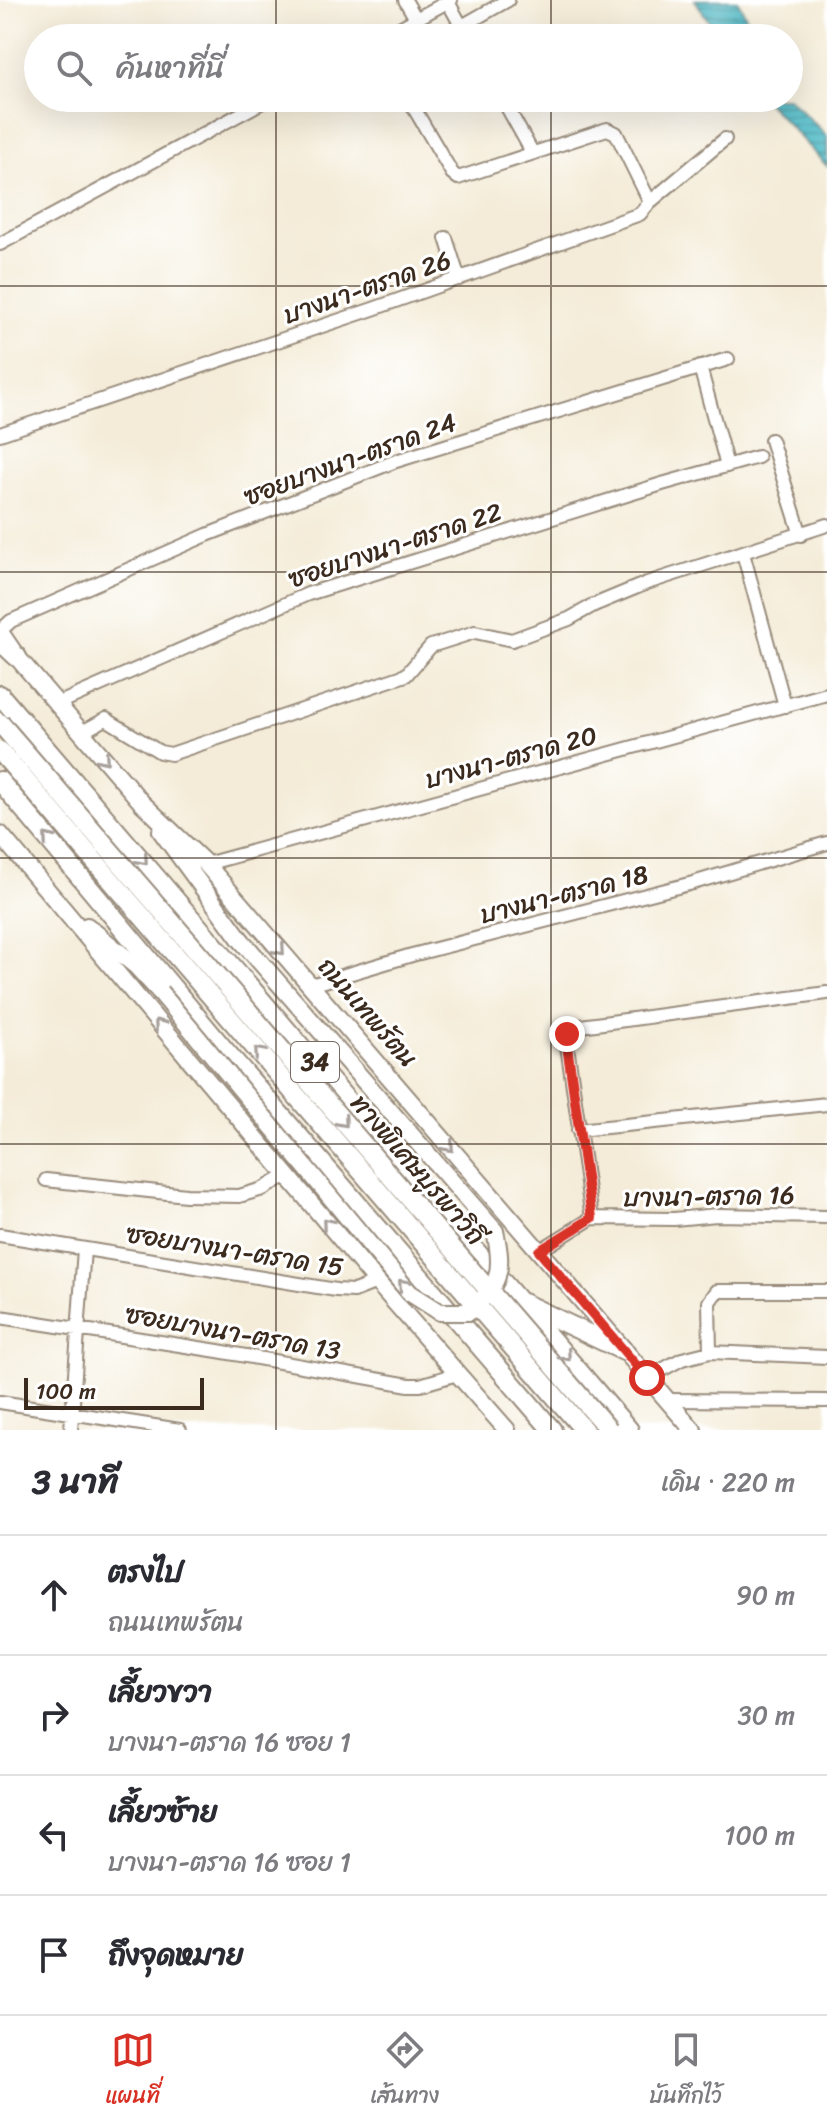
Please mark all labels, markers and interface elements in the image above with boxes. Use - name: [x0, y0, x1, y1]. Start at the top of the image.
- search box: [24, 24, 803, 112]
- text: ค้นหาที่นี่: [116, 41, 224, 95]
- icon: search: [52, 46, 96, 90]
- street label: บางนา-ตราด 26: [277, 237, 457, 337]
- street label: ซอยบางนา-ตราด 24: [237, 399, 463, 519]
- street label: ซอยบางนา-ตราด 22: [282, 489, 508, 601]
- street label: บางนา-ตราด 20: [420, 712, 602, 802]
- one-way arrow: [94, 750, 109, 764]
- one-way arrow: [43, 833, 58, 847]
- one-way arrow: [133, 851, 147, 866]
- street label: บางนา-ตราด 18: [475, 851, 653, 937]
- one-way arrow: [270, 941, 285, 955]
- street label: ถนนเทพรัตน: [306, 946, 430, 1078]
- route end: [549, 1016, 585, 1052]
- one-way arrow: [154, 1019, 169, 1034]
- road number: 34: [291, 1042, 339, 1082]
- one-way arrow: [255, 1047, 269, 1062]
- street label: ทางพิเศษบูรพาวิถี: [339, 1083, 499, 1258]
- one-way arrow: [333, 1112, 348, 1127]
- one-way arrow: [440, 1138, 454, 1153]
- street label: บางนา-ตราด 16: [623, 1172, 795, 1220]
- street label: ซอยบางนา-ตราด 15: [123, 1210, 347, 1290]
- one-way arrow: [322, 1218, 337, 1232]
- one-way arrow: [399, 1279, 413, 1294]
- street label: ซอยบางนา-ตราด 13: [122, 1290, 344, 1374]
- one-way arrow: [556, 1347, 570, 1362]
- route start: [629, 1360, 665, 1396]
- text: 100 m: [36, 1372, 96, 1411]
- scale bar: [24, 1374, 204, 1410]
- text: 3 นาที: [32, 1452, 119, 1512]
- text: เดิน · 220 m: [661, 1459, 795, 1505]
- text: ตรงไป: [108, 1545, 183, 1599]
- text: 90 m: [736, 1572, 795, 1618]
- icon: ahead: [32, 1573, 76, 1617]
- text: ถนนเทพรัตน: [108, 1599, 244, 1645]
- text: เลี้ยวขวา: [108, 1665, 212, 1719]
- text: 30 m: [738, 1692, 795, 1738]
- icon: right: [32, 1693, 76, 1737]
- text: บางนา-ตราด 16 ซอย 1: [108, 1719, 351, 1765]
- text: เลี้ยวซ้าย: [108, 1785, 218, 1839]
- text: 100 m: [724, 1812, 795, 1858]
- icon: left: [32, 1813, 76, 1857]
- text: บางนา-ตราด 16 ซอย 1: [108, 1839, 351, 1885]
- text: ถึงจุดหมาย: [108, 1928, 244, 1982]
- icon: arrive: [32, 1933, 76, 1977]
- tab: แผนที่: [105, 2028, 160, 2115]
- tab: เส้นทาง: [370, 2028, 439, 2115]
- tab: บันทึกไว้: [649, 2028, 722, 2115]

